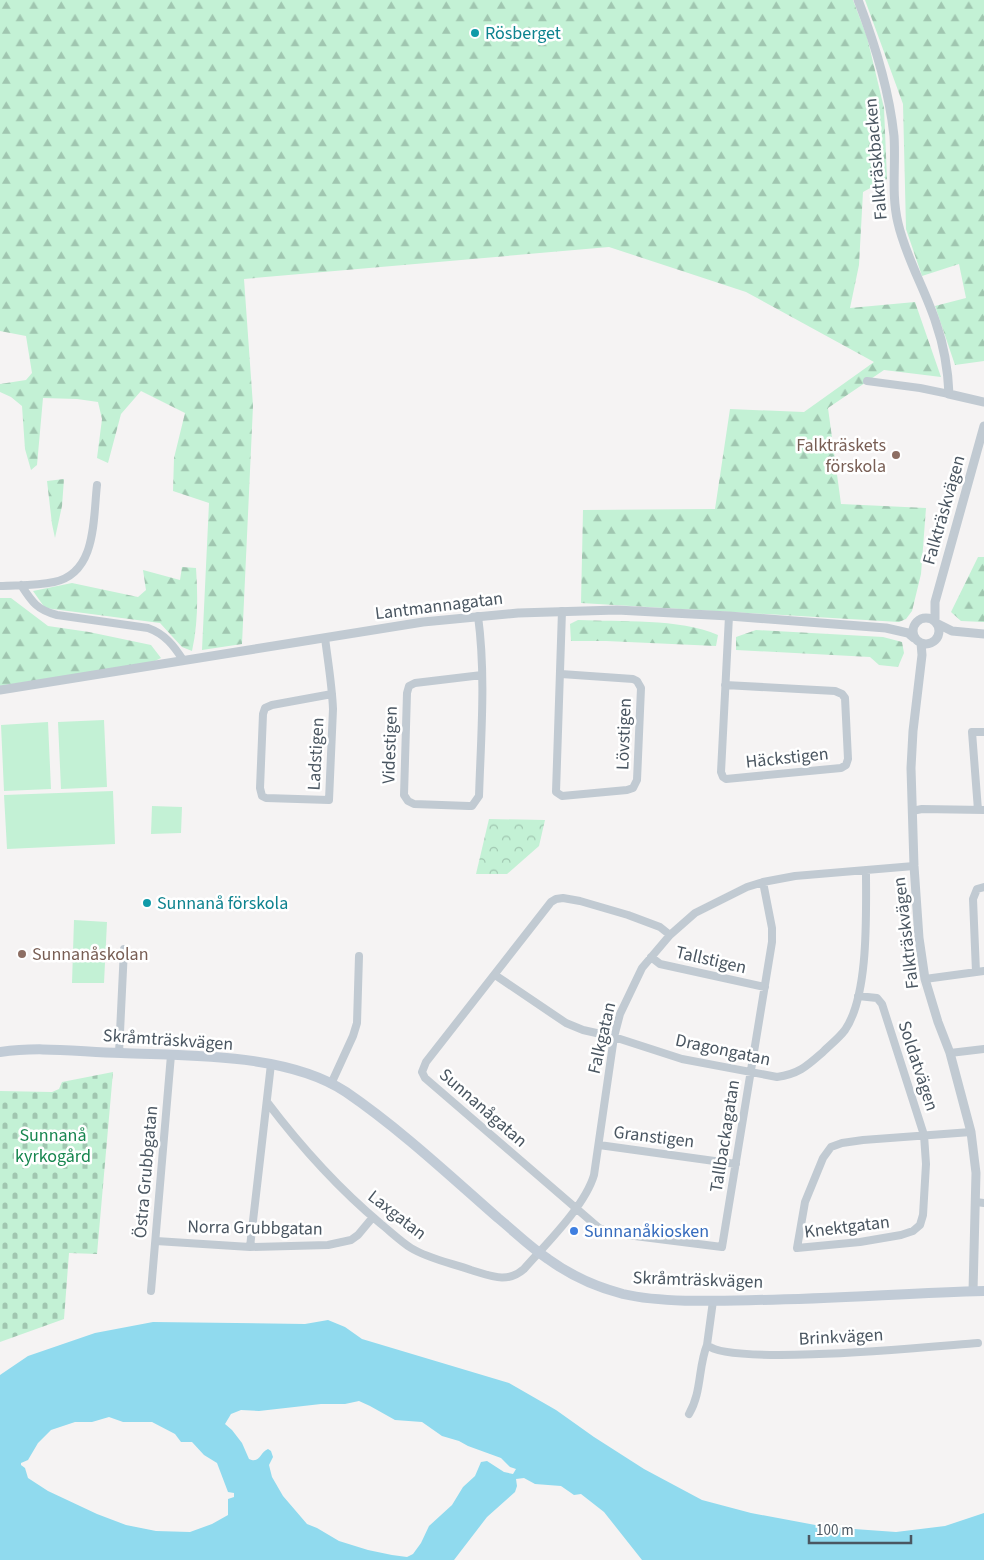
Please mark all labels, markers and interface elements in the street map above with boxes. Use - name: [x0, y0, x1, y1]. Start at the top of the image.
- place label: Rösberget: [485, 21, 561, 46]
- marker: Rösberget: [469, 27, 481, 39]
- street label: Falkträskbacken: [858, 97, 894, 221]
- place label: Falkträskets förskola: [796, 433, 886, 479]
- marker: Falkträskets förskola: [890, 449, 902, 461]
- street label: Falkträskvägen: [916, 452, 972, 568]
- street label: Lantmannagatan: [374, 586, 504, 626]
- street label: Lövstigen: [610, 698, 638, 770]
- street label: Videstigen: [376, 706, 404, 784]
- street label: Ladstigen: [302, 717, 330, 791]
- street label: Häckstigen: [744, 741, 830, 775]
- street label: Falkträskvägen: [887, 876, 925, 990]
- place label: Sunnanå förskola: [157, 891, 288, 916]
- marker: Sunnanå förskola: [141, 897, 153, 909]
- street label: Tallstigen: [673, 940, 749, 980]
- place label: Sunnanåskolan: [32, 942, 148, 967]
- marker: Sunnanåskolan: [16, 948, 28, 960]
- street label: Falkgatan: [582, 1000, 622, 1076]
- street label: Soldatvägen: [892, 1018, 944, 1114]
- street label: Skråmträskvägen: [102, 1023, 234, 1057]
- street label: Dragongatan: [673, 1028, 773, 1072]
- street label: Sunnanågatan: [434, 1063, 532, 1153]
- street label: Tallbackagatan: [704, 1078, 746, 1194]
- street label: Östra Grubbgatan: [128, 1105, 164, 1239]
- street label: Granstigen: [612, 1120, 696, 1154]
- park label: Sunnanå kyrkogård: [15, 1123, 91, 1169]
- street label: Laxgatan: [362, 1184, 432, 1246]
- street label: Knektgatan: [803, 1209, 891, 1245]
- street label: Norra Grubbgatan: [187, 1214, 323, 1242]
- place label: Sunnanåkiosken: [584, 1219, 709, 1244]
- marker: Sunnanåkiosken: [568, 1225, 580, 1237]
- street label: Skråmträskvägen: [632, 1265, 764, 1295]
- street label: Brinkvägen: [798, 1322, 884, 1352]
- scale bar: [809, 1512, 912, 1544]
- text: 100 m: [816, 1520, 854, 1541]

